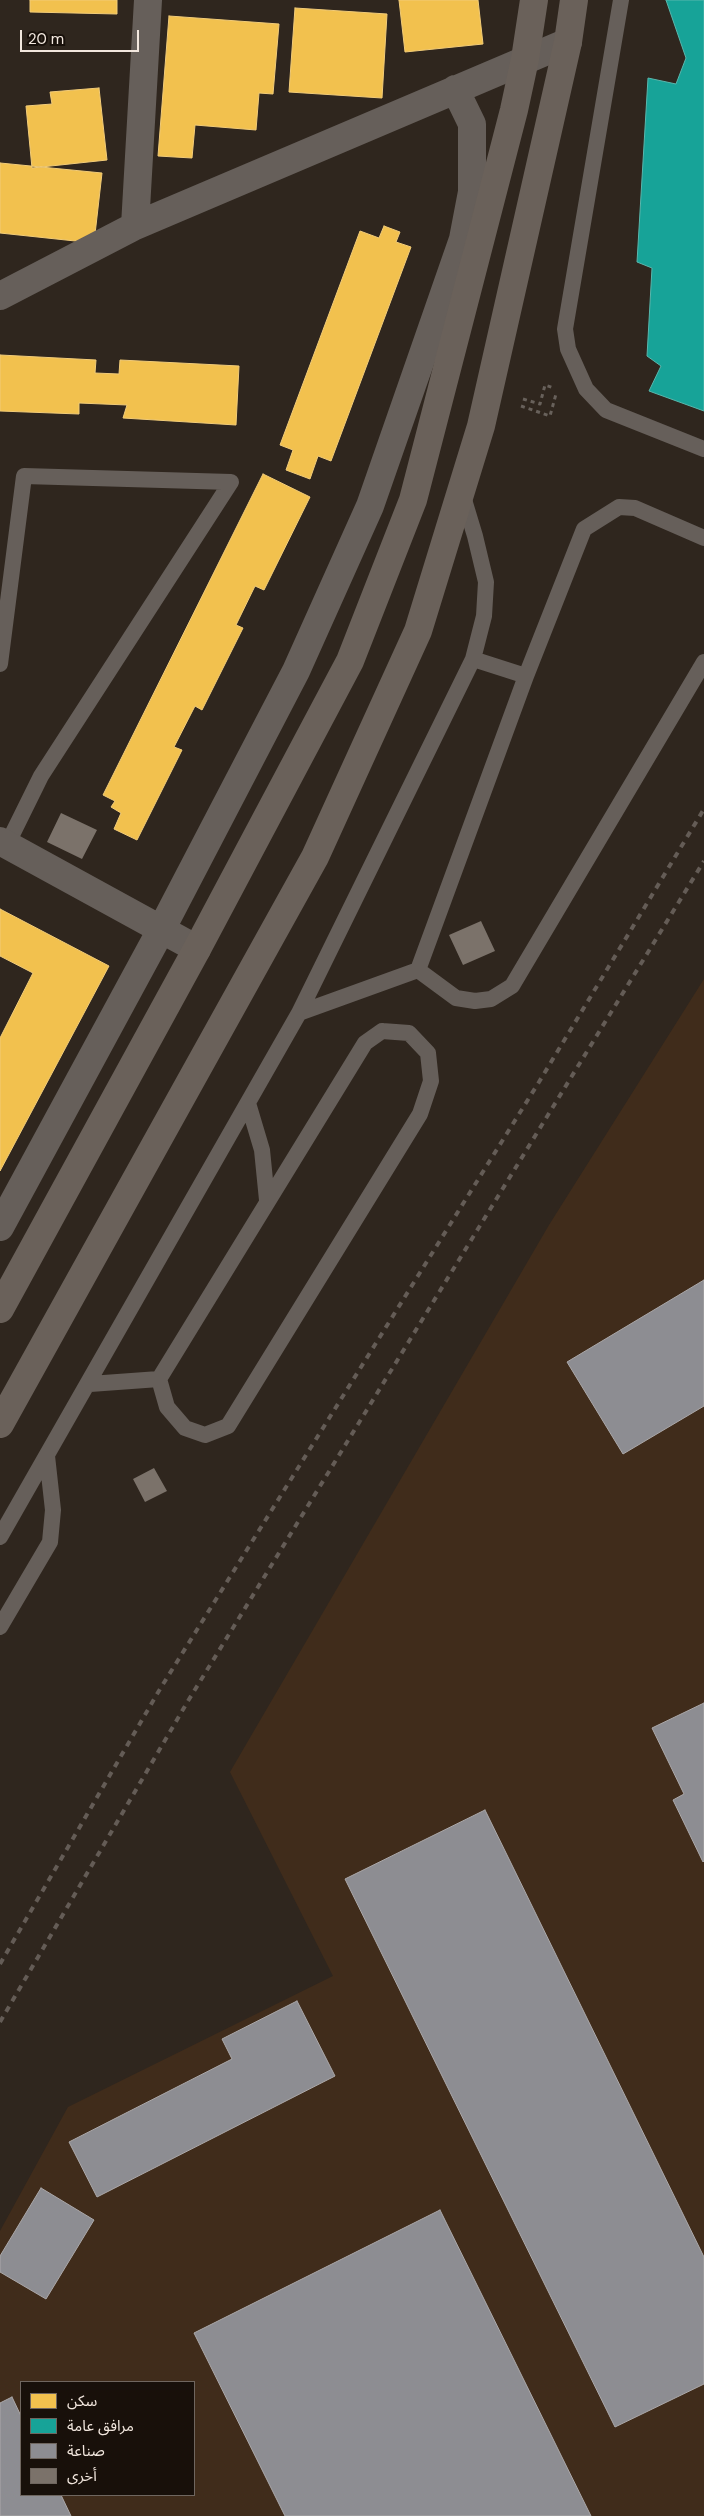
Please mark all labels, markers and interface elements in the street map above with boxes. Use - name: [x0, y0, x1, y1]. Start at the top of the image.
- scale bar: [22, 20, 141, 52]
- text: 20 m: [28, 29, 64, 49]
- legend: [20, 2381, 195, 2496]
- text: سكن: [67, 2391, 97, 2411]
- text: مرافق عامة: [67, 2416, 134, 2436]
- text: صناعة: [67, 2441, 105, 2461]
- text: أخرى: [67, 2466, 97, 2486]

